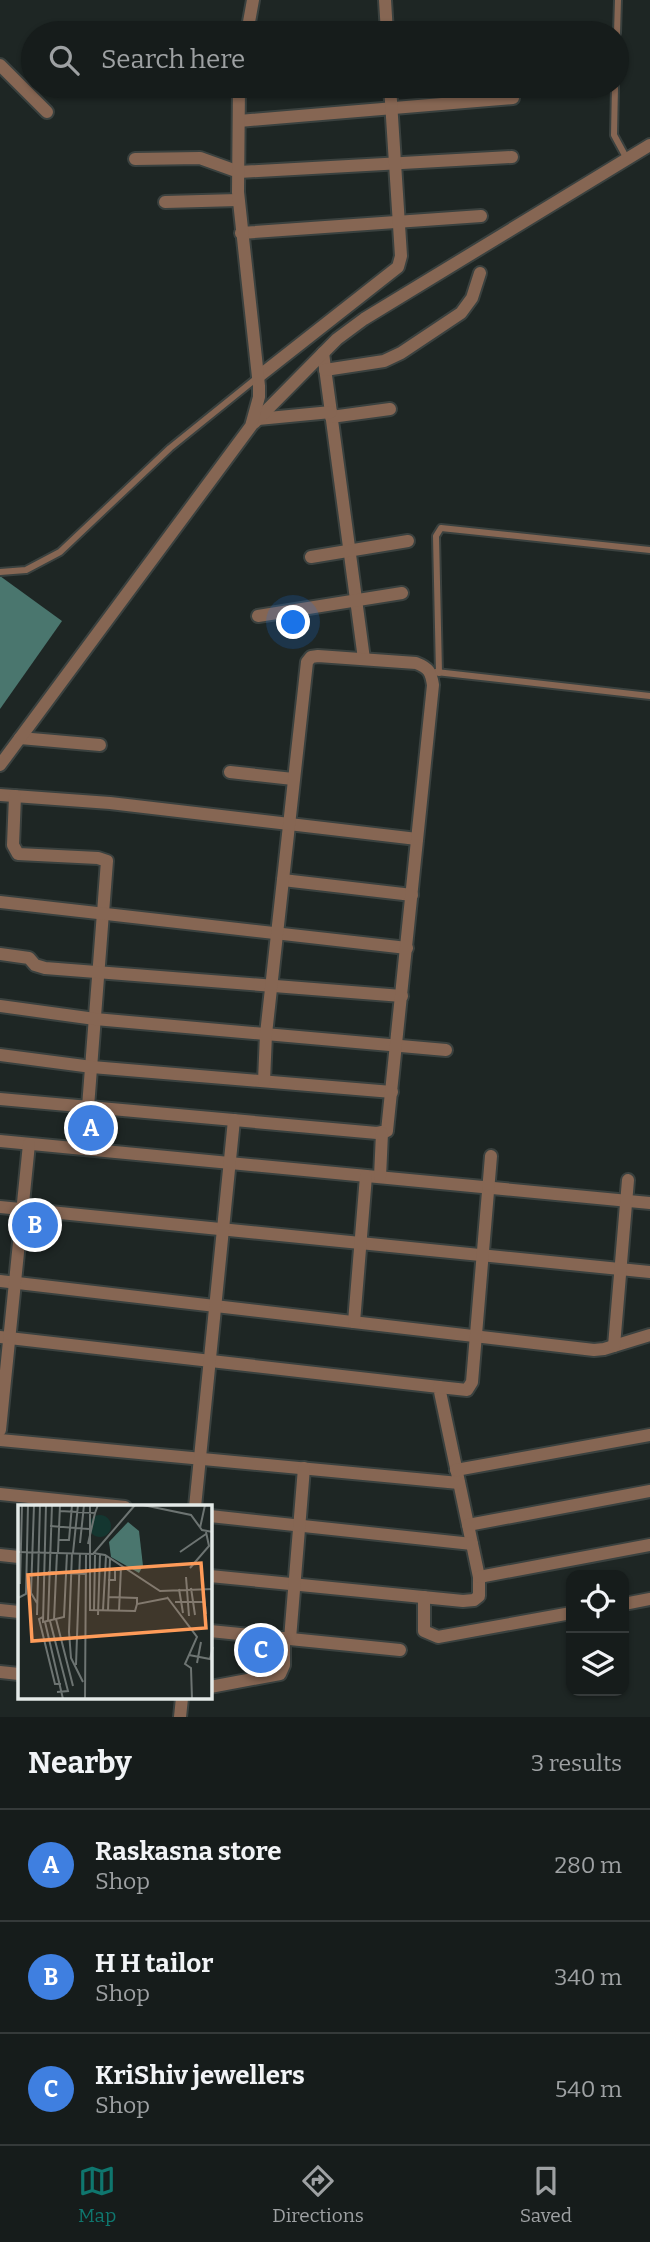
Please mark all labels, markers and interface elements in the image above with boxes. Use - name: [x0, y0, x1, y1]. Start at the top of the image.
- search box: [21, 21, 629, 98]
- icon: search: [45, 41, 83, 79]
- text: Search here: [101, 44, 245, 75]
- your location: [276, 605, 310, 639]
- pin: A: [68, 1102, 114, 1154]
- pin: B: [12, 1199, 58, 1251]
- inset map: [18, 1505, 212, 1700]
- map controls: [566, 1570, 629, 1696]
- button: locate: [566, 1570, 629, 1633]
- pin: C: [238, 1624, 284, 1676]
- button: layers: [566, 1633, 629, 1696]
- text: Nearby: [28, 1745, 132, 1781]
- text: 3 results: [531, 1749, 622, 1777]
- text: Raskasna store: [95, 1836, 282, 1867]
- text: A: [43, 1851, 59, 1879]
- text: 280 m: [554, 1851, 622, 1879]
- text: Shop: [95, 1867, 150, 1895]
- text: H H tailor: [95, 1948, 213, 1979]
- text: B: [44, 1963, 58, 1991]
- text: 340 m: [554, 1963, 622, 1991]
- text: Shop: [95, 1979, 150, 2007]
- text: KriShiv jewellers: [95, 2060, 305, 2091]
- text: C: [44, 2075, 58, 2103]
- text: 540 m: [555, 2075, 622, 2103]
- text: Shop: [95, 2091, 150, 2119]
- tab: Map: [78, 2162, 116, 2227]
- tab: Directions: [272, 2162, 364, 2227]
- tab: Saved: [520, 2162, 572, 2227]

